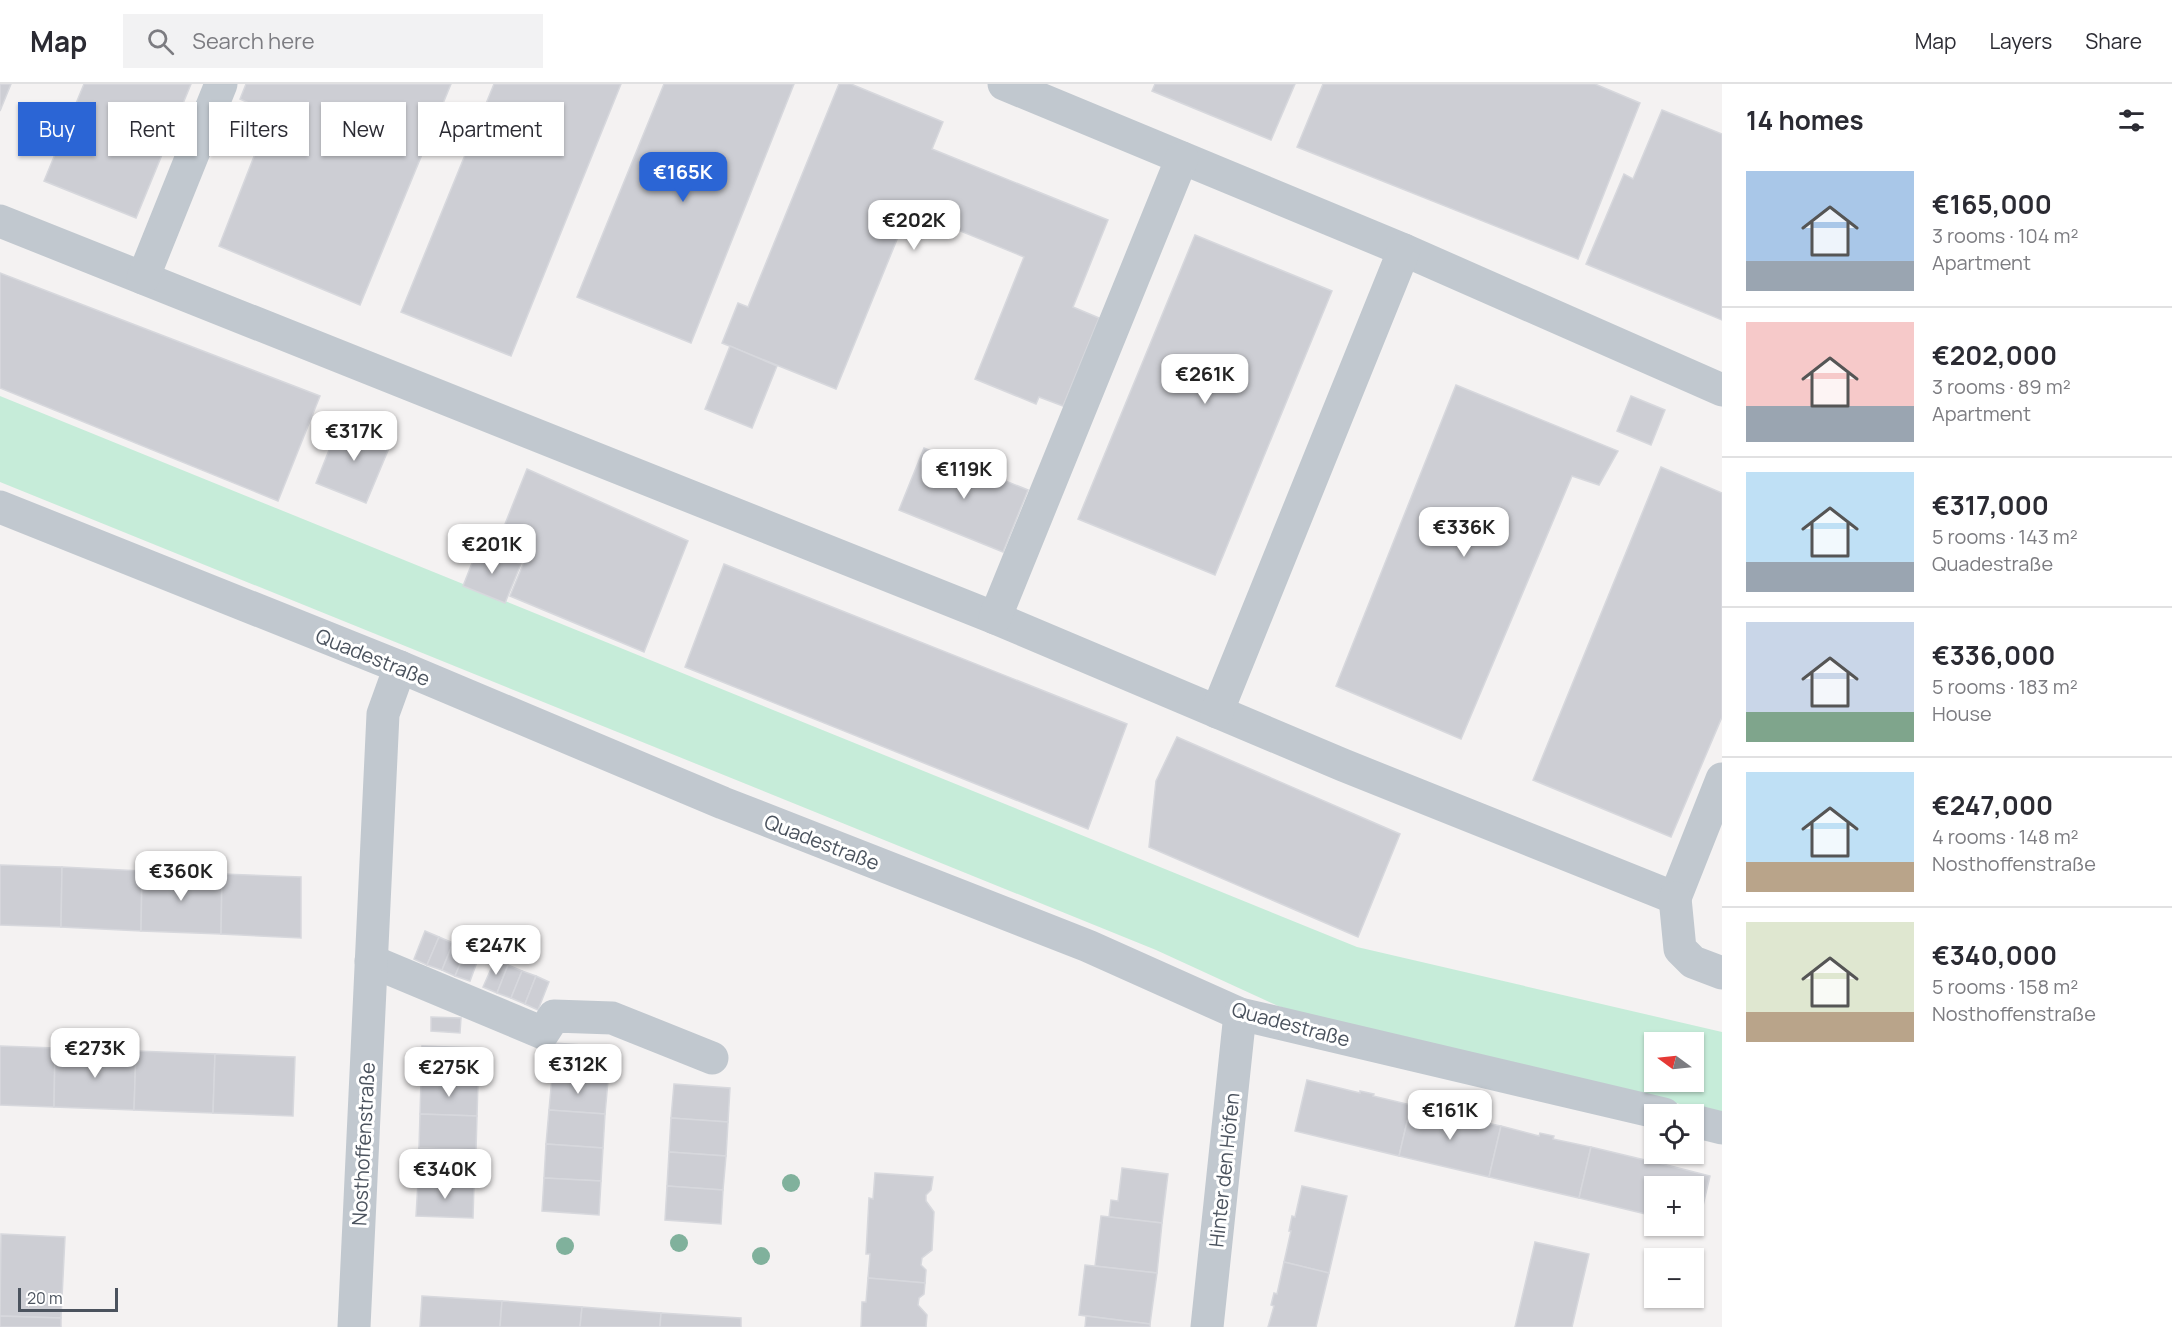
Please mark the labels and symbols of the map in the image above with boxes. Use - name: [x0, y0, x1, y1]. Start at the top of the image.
- pin: €165K: [641, 152, 725, 203]
- pin: €202K: [872, 200, 956, 251]
- pin: €261K: [1163, 354, 1247, 405]
- pin: €317K: [312, 411, 396, 462]
- pin: €119K: [922, 449, 1006, 500]
- pin: €336K: [1422, 507, 1506, 558]
- pin: €201K: [450, 524, 534, 575]
- street label: Quadestraße: [312, 622, 434, 692]
- street label: Quadestraße: [761, 808, 883, 876]
- pin: €360K: [139, 851, 223, 902]
- pin: €247K: [454, 925, 538, 976]
- street label: Quadestraße: [1229, 995, 1353, 1053]
- pin: €273K: [53, 1028, 137, 1079]
- north arrow: [1644, 1032, 1704, 1092]
- pin: €312K: [536, 1044, 620, 1095]
- pin: €275K: [407, 1047, 491, 1098]
- street label: Nosthoffenstraße: [345, 1061, 381, 1227]
- pin: €161K: [1408, 1090, 1492, 1141]
- street label: Hinter den Höfen: [1202, 1091, 1246, 1249]
- pin: €340K: [403, 1149, 487, 1200]
- scale bar: [18, 1285, 118, 1312]

